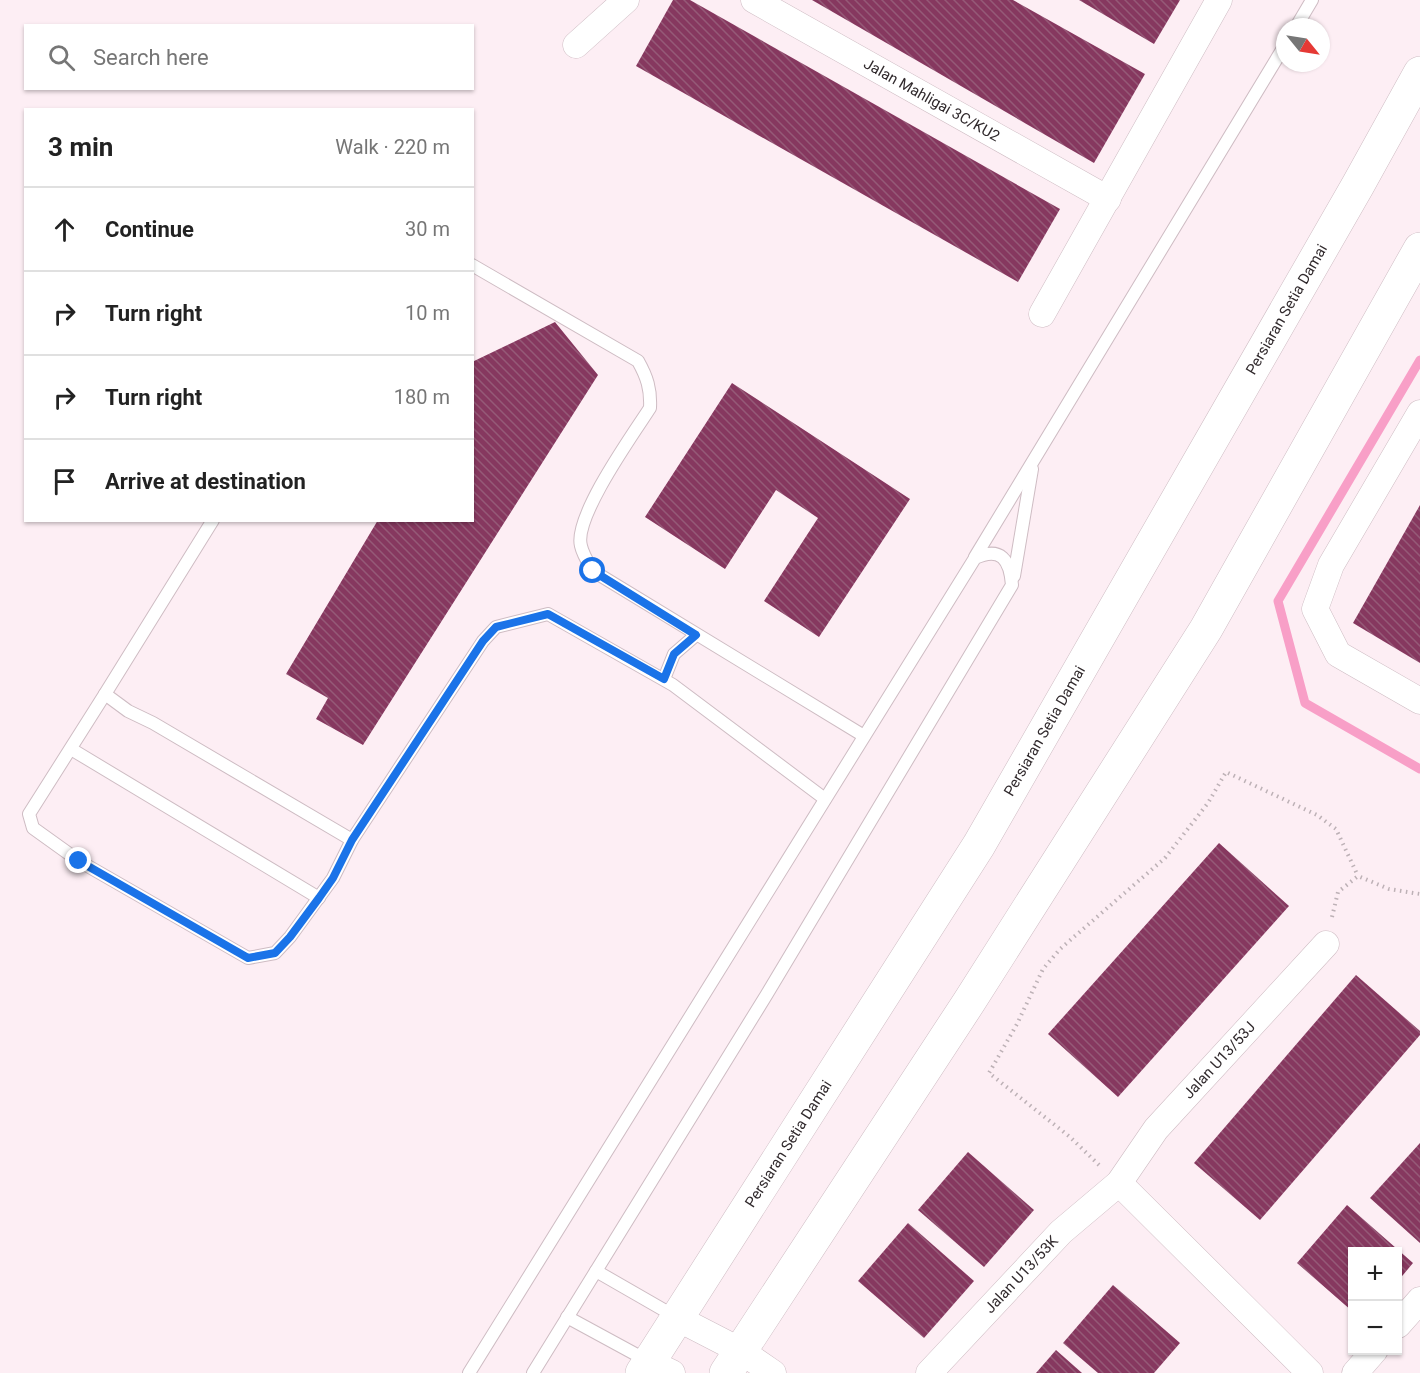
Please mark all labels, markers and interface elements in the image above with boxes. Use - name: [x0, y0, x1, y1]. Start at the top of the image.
- north arrow: [1276, 18, 1330, 72]
- search box: [24, 24, 474, 90]
- icon: search: [45, 41, 78, 74]
- text: Search here: [93, 45, 209, 70]
- street label: Jalan Mahligai 3C/KU2: [861, 55, 1003, 145]
- text: 3 min: [48, 132, 113, 162]
- text: Walk · 220 m: [335, 135, 450, 159]
- icon: ahead: [48, 213, 81, 246]
- text: Continue: [105, 217, 194, 242]
- text: 30 m: [405, 217, 450, 241]
- street label: Persiaran Setia Damai: [1242, 241, 1331, 378]
- icon: right: [48, 297, 81, 330]
- text: Turn right: [105, 301, 202, 326]
- text: 10 m: [405, 301, 450, 325]
- icon: right: [48, 381, 81, 414]
- text: Turn right: [105, 385, 202, 410]
- text: 180 m: [394, 385, 450, 409]
- icon: arrive: [48, 465, 81, 498]
- text: Arrive at destination: [105, 469, 306, 494]
- route start: [579, 557, 605, 583]
- street label: Persiaran Setia Damai: [1000, 662, 1089, 799]
- route end: [65, 847, 91, 873]
- street label: Jalan U13/53J: [1179, 1018, 1259, 1102]
- street label: Persiaran Setia Damai: [741, 1077, 836, 1211]
- street label: Jalan U13/53K: [981, 1232, 1062, 1317]
- map controls: [1348, 1247, 1402, 1355]
- button: +: [1348, 1247, 1402, 1301]
- button: −: [1348, 1301, 1402, 1355]

